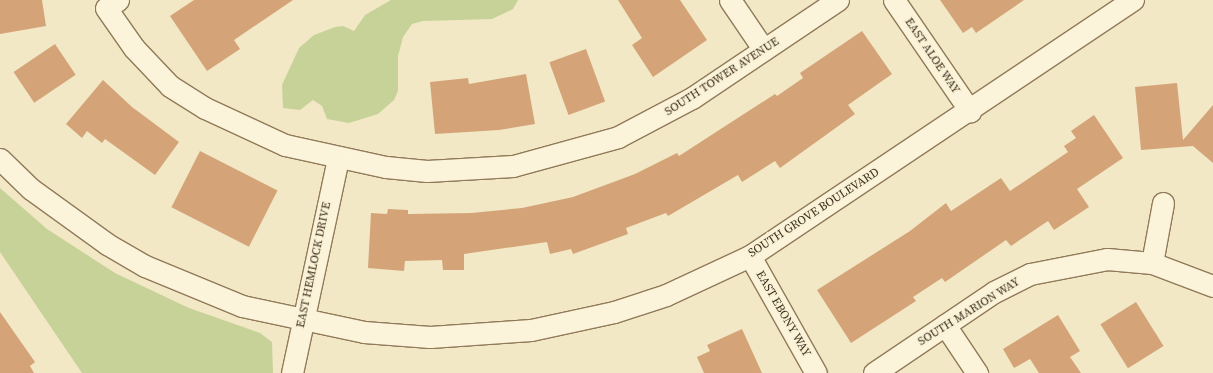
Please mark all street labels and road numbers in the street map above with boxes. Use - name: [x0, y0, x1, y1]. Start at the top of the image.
- street label: EAST ALOE WAY: [901, 15, 963, 97]
- street label: SOUTH TOWER AVENUE: [662, 35, 782, 119]
- street label: SOUTH GROVE BOULEVARD: [746, 165, 882, 261]
- street label: EAST HEMLOCK DRIVE: [294, 201, 334, 329]
- street label: EAST EBONY WAY: [752, 268, 814, 360]
- street label: SOUTH MARION WAY: [915, 275, 1023, 349]

